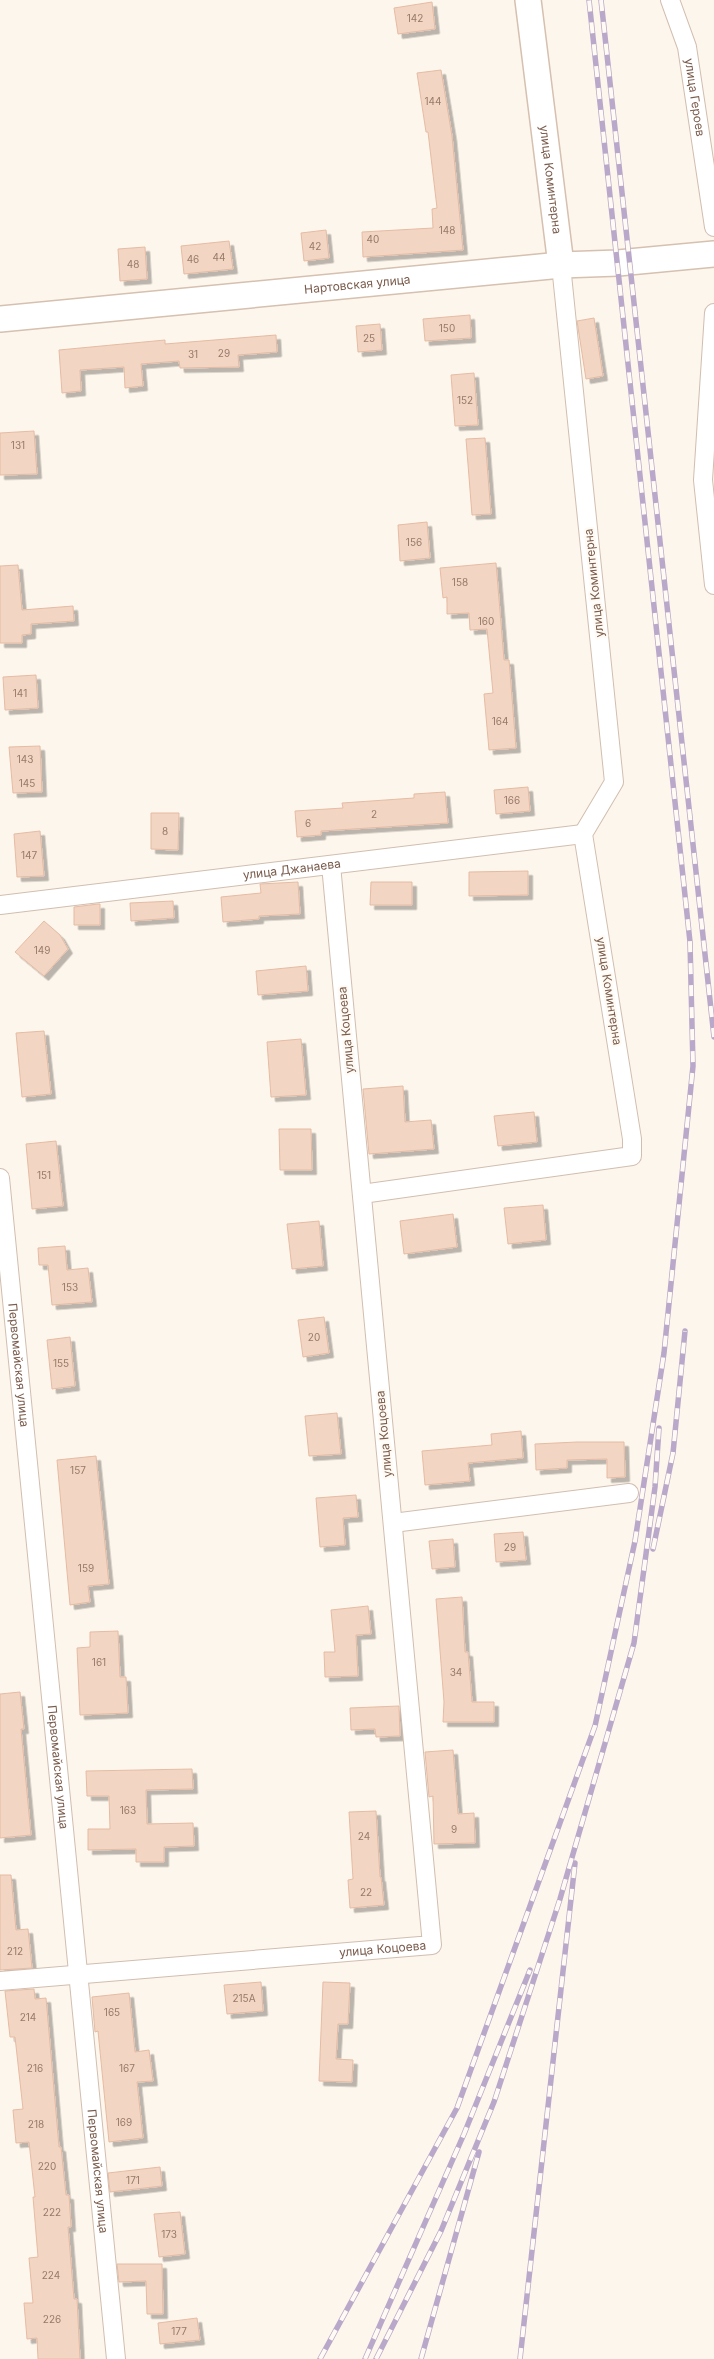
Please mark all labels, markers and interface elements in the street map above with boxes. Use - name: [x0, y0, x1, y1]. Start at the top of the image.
- house number: 142: [407, 12, 423, 24]
- street label: улица Героев: [682, 57, 708, 138]
- house number: 144: [425, 95, 442, 107]
- street label: улица Коминтерна: [537, 124, 565, 235]
- house number: 148: [439, 224, 455, 236]
- house number: 40: [367, 233, 379, 245]
- house number: 42: [309, 240, 321, 252]
- house number: 44: [213, 251, 225, 263]
- house number: 46: [187, 253, 199, 265]
- house number: 48: [127, 258, 139, 270]
- street label: Нартовская улица: [303, 272, 411, 297]
- house number: 150: [439, 322, 455, 334]
- house number: 25: [363, 332, 375, 344]
- house number: 29: [218, 347, 230, 359]
- house number: 31: [188, 348, 198, 360]
- house number: 152: [457, 394, 473, 406]
- house number: 131: [11, 439, 25, 451]
- street label: улица Коминтерна: [580, 528, 607, 638]
- house number: 156: [406, 536, 422, 548]
- house number: 158: [452, 576, 468, 588]
- house number: 160: [478, 615, 494, 627]
- house number: 141: [13, 687, 27, 699]
- house number: 164: [492, 715, 508, 727]
- house number: 143: [17, 753, 33, 765]
- house number: 145: [19, 777, 35, 789]
- house number: 166: [504, 794, 520, 806]
- house number: 2: [371, 808, 377, 820]
- house number: 6: [305, 817, 311, 829]
- house number: 8: [162, 825, 168, 837]
- house number: 147: [21, 849, 37, 861]
- street label: улица Джанаева: [242, 856, 341, 882]
- street label: улица Коминтерна: [594, 936, 625, 1046]
- house number: 149: [34, 944, 50, 956]
- street label: улица Коцоева: [334, 986, 357, 1074]
- house number: 151: [37, 1169, 51, 1181]
- house number: 153: [62, 1281, 78, 1293]
- street label: Первомайская улица: [5, 1302, 32, 1428]
- house number: 20: [308, 1331, 320, 1343]
- house number: 155: [53, 1357, 69, 1369]
- street label: улица Коцоева: [372, 1390, 395, 1478]
- house number: 157: [70, 1464, 86, 1476]
- house number: 29: [504, 1541, 516, 1553]
- house number: 159: [78, 1562, 94, 1574]
- house number: 161: [92, 1656, 106, 1668]
- house number: 34: [450, 1666, 462, 1678]
- street label: Первомайская улица: [45, 1704, 72, 1830]
- house number: 163: [120, 1804, 136, 1816]
- house number: 9: [451, 1823, 457, 1835]
- house number: 24: [358, 1830, 370, 1842]
- house number: 22: [360, 1886, 372, 1898]
- street label: улица Коцоева: [339, 1938, 427, 1960]
- house number: 212: [7, 1945, 23, 1957]
- house number: 215А: [232, 1992, 256, 2004]
- house number: 165: [104, 2006, 120, 2018]
- house number: 214: [20, 2011, 36, 2023]
- house number: 216: [27, 2062, 43, 2074]
- house number: 167: [119, 2062, 135, 2074]
- street label: Первомайская улица: [84, 2108, 112, 2234]
- house number: 169: [116, 2116, 132, 2128]
- house number: 218: [28, 2118, 44, 2130]
- house number: 220: [38, 2160, 56, 2172]
- house number: 171: [126, 2174, 140, 2186]
- house number: 222: [43, 2206, 61, 2218]
- house number: 173: [161, 2228, 177, 2240]
- house number: 224: [42, 2269, 60, 2281]
- house number: 226: [43, 2313, 61, 2325]
- house number: 177: [171, 2325, 187, 2337]

